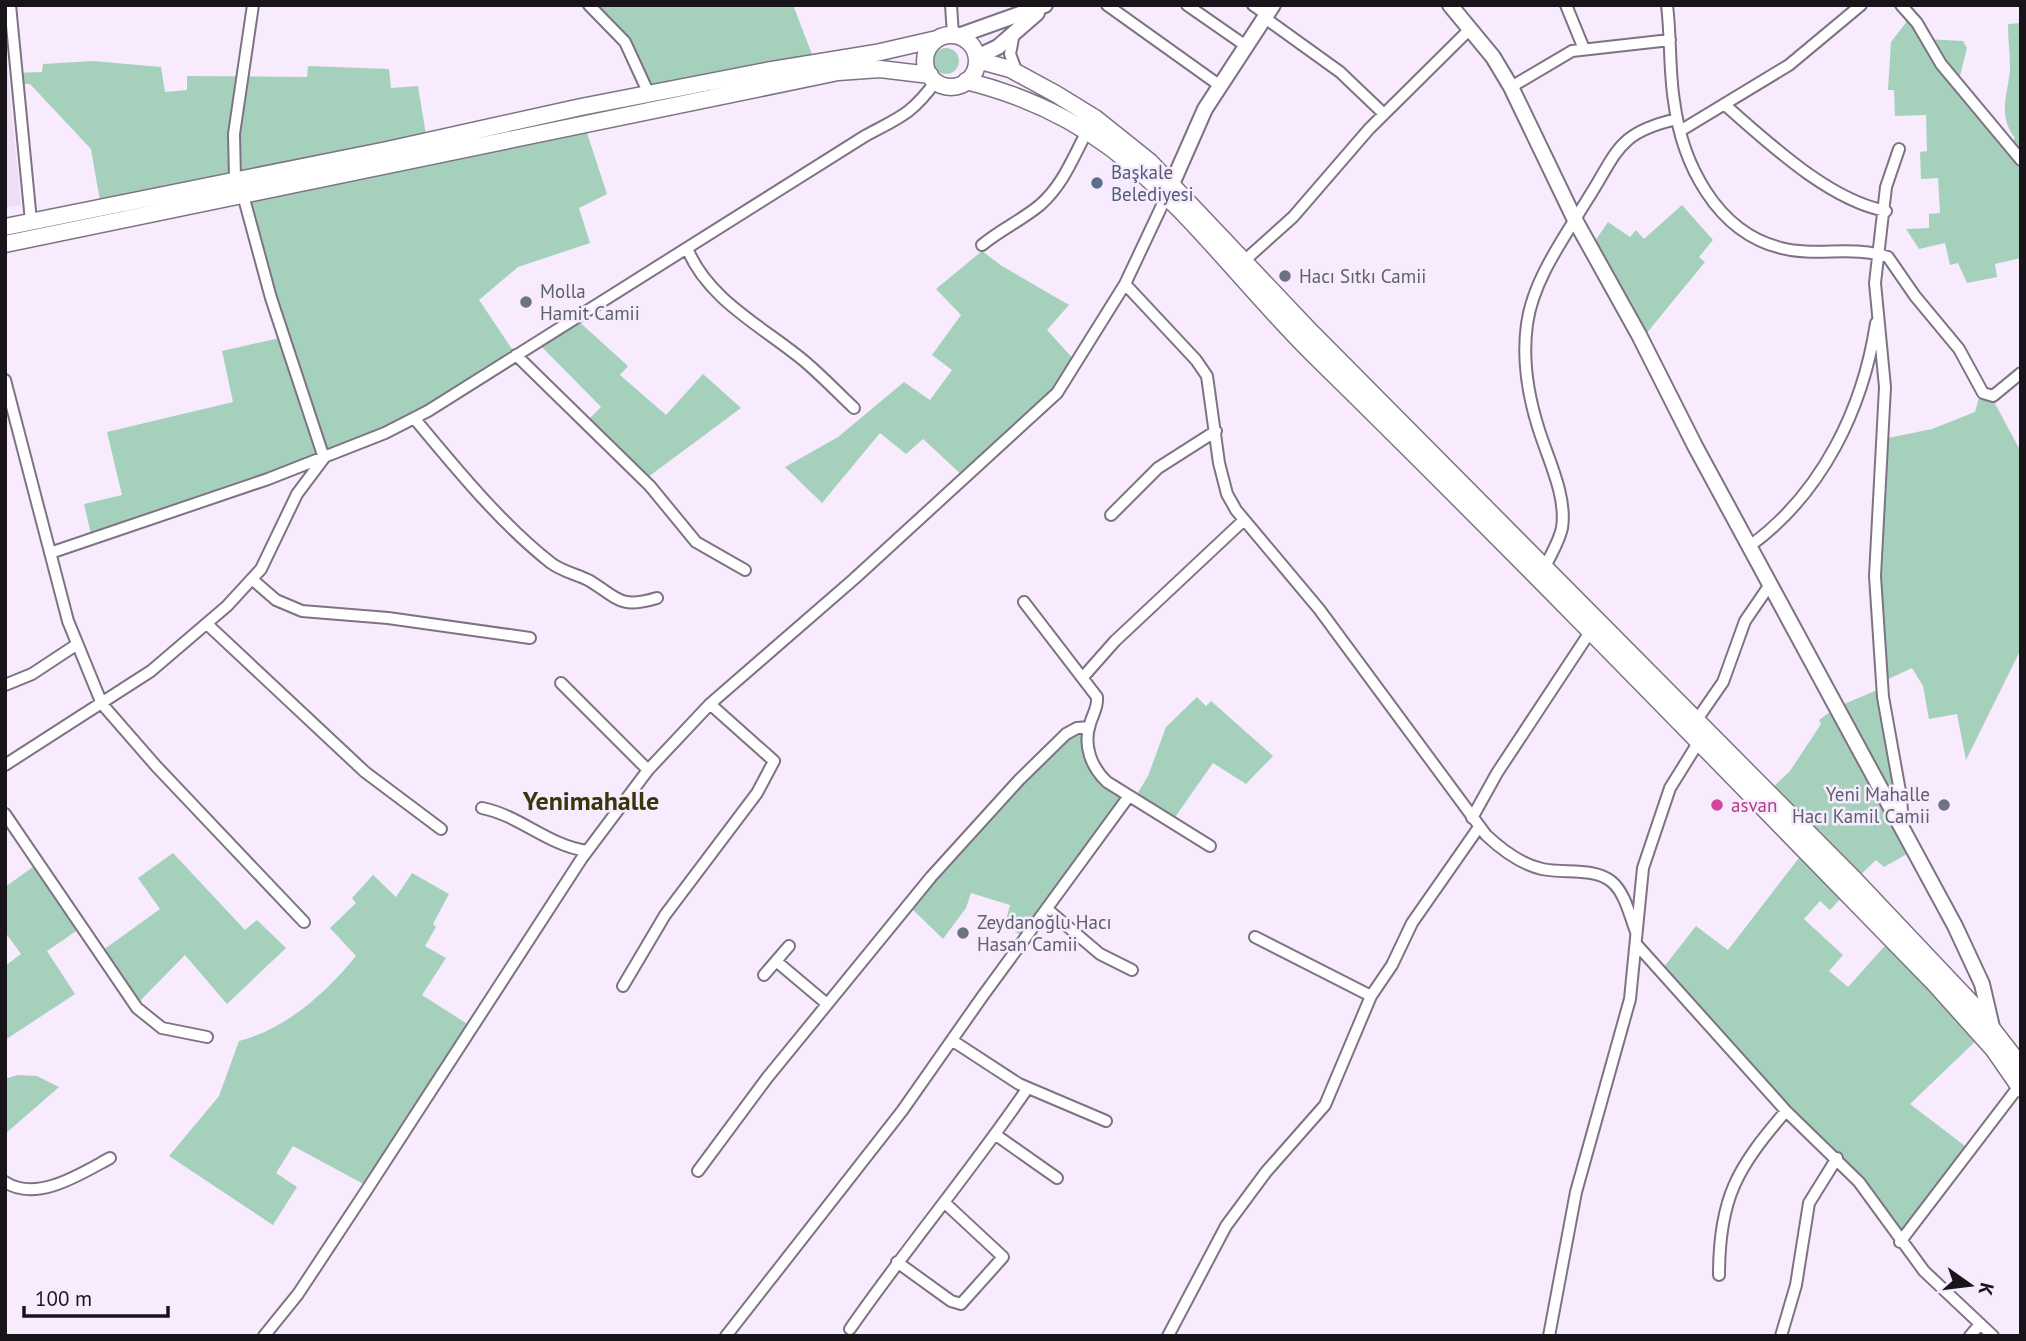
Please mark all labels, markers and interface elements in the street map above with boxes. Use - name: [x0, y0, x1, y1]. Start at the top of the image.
- place label: Başkale Belediyesi: [1111, 160, 1194, 206]
- marker: Başkale Belediyesi: [1089, 175, 1105, 191]
- place label: Hacı Sıtkı Camii: [1299, 264, 1426, 288]
- marker: Hacı Sıtkı Camii: [1277, 268, 1293, 284]
- place label: Molla Hamit Camii: [540, 279, 640, 325]
- marker: Molla Hamit Camii: [518, 294, 534, 310]
- place label: Yeni Mahalle Hacı Kamil Camii: [1792, 782, 1930, 828]
- district label: Yenimahalle: [522, 784, 659, 817]
- place label: asvan: [1731, 793, 1777, 817]
- marker: asvan: [1709, 797, 1725, 813]
- marker: Yeni Mahalle Hacı Kamil Camii: [1936, 797, 1952, 813]
- place label: Zeydanoğlu Hacı Hasan Camii: [977, 910, 1112, 956]
- marker: Zeydanoğlu Hacı Hasan Camii: [955, 925, 971, 941]
- north arrow: [1935, 1250, 2005, 1320]
- scale bar: [24, 1274, 168, 1318]
- text: K: [1973, 1280, 2000, 1298]
- text: 100 m: [35, 1285, 92, 1312]

